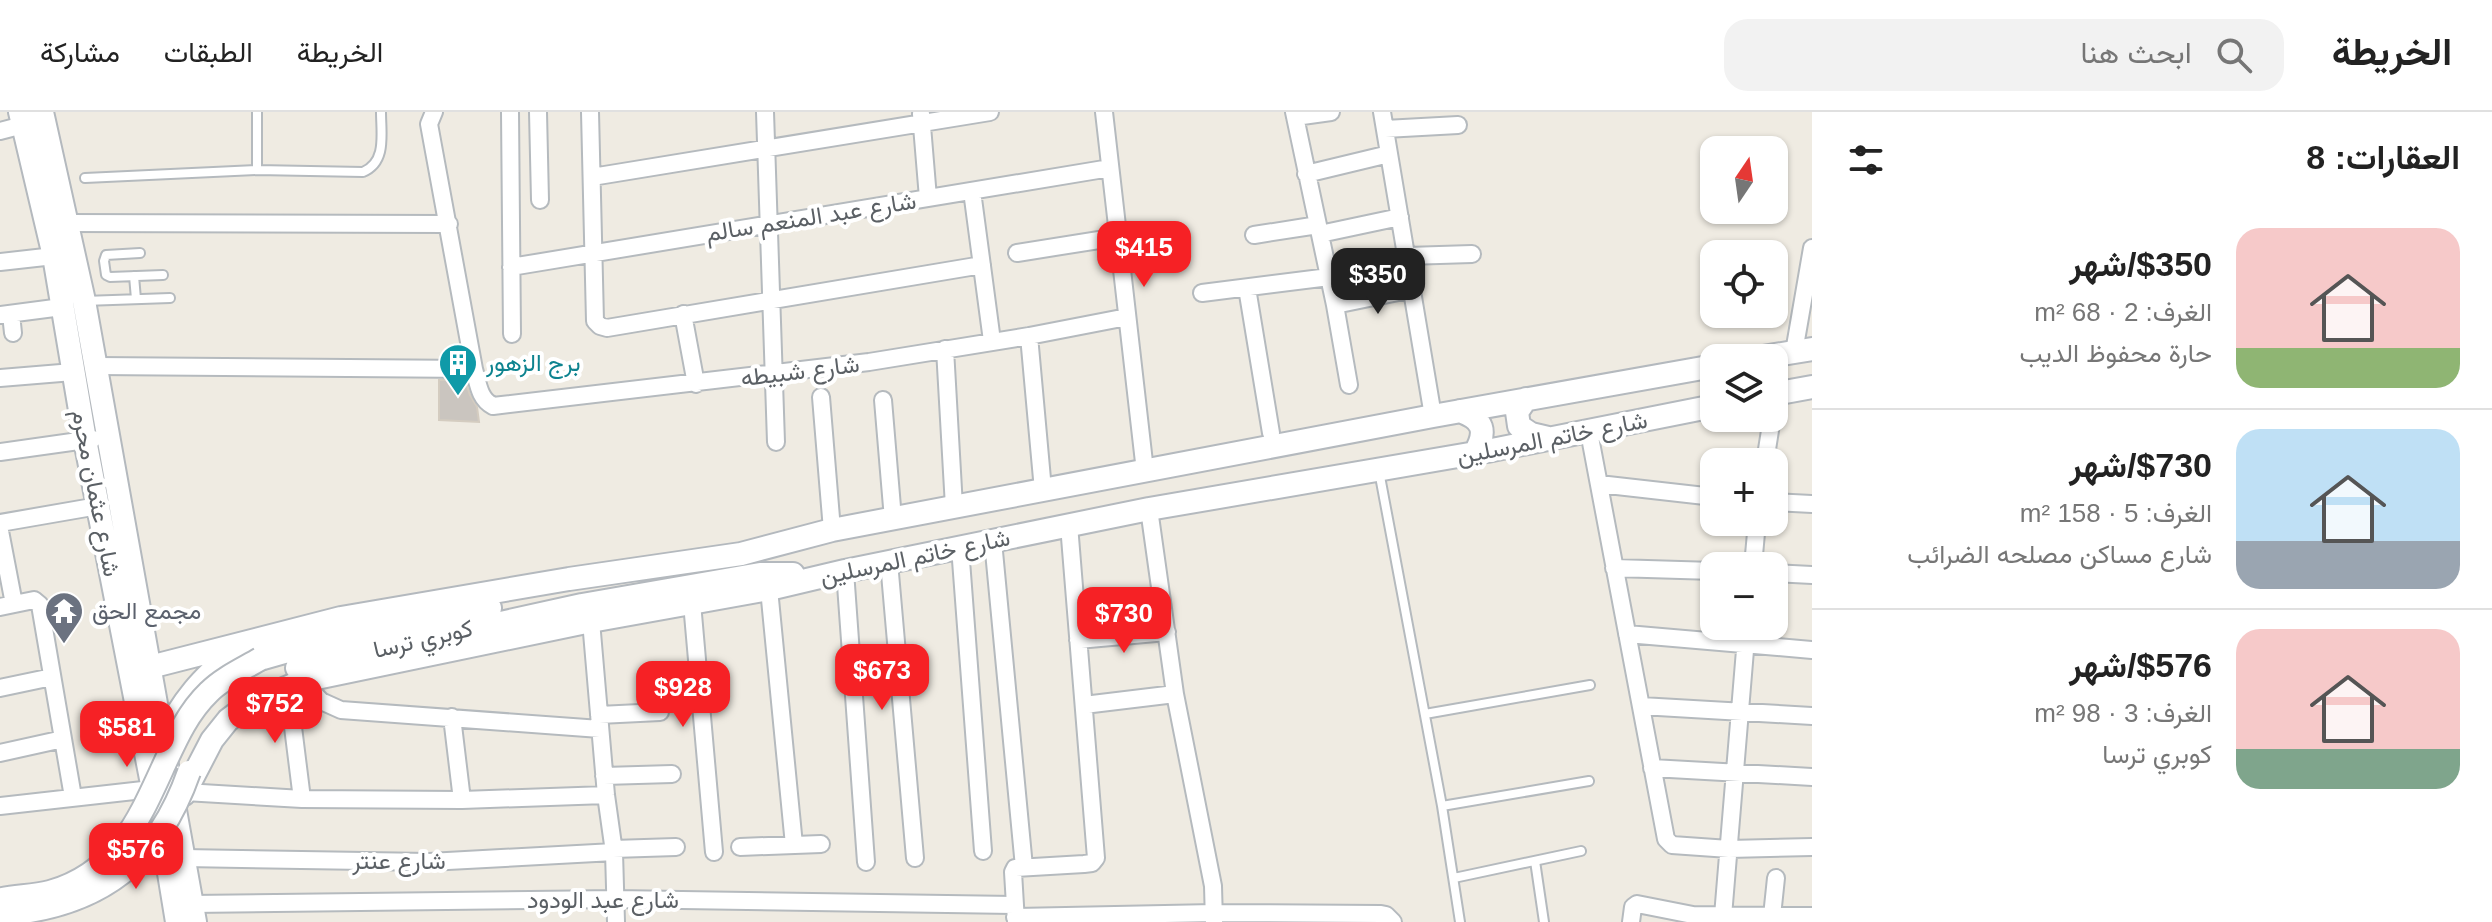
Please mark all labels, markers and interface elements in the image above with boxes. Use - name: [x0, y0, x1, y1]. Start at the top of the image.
- search box: [1724, 19, 2284, 91]
- text: الخريطة: [2332, 31, 2452, 73]
- icon: search: [2212, 33, 2256, 77]
- text: ابحث هنا: [2080, 36, 2192, 69]
- text: مشاركة: [40, 37, 120, 68]
- text: الطبقات: [164, 37, 253, 68]
- text: الخريطة: [297, 37, 383, 68]
- north arrow: [1700, 136, 1788, 224]
- map controls: [1700, 136, 1788, 640]
- icon: filters: [1844, 138, 1888, 182]
- text: العقارات: 8: [2306, 138, 2460, 176]
- street label: شارع عبد المنعم سالم: [704, 187, 918, 249]
- pin: $415: [1097, 221, 1191, 289]
- text: $415: [1115, 232, 1173, 262]
- button: locate: [1700, 240, 1788, 328]
- text: $350/شهر: [2069, 245, 2212, 283]
- pin: $350: [1331, 248, 1425, 316]
- text: $350: [1349, 259, 1407, 289]
- icon: home: [2300, 260, 2396, 356]
- text: الغرف: 2 · 68 m²: [2034, 297, 2212, 327]
- text: حارة محفوظ الديب: [2019, 338, 2212, 368]
- building icon: برج الزهور: [437, 342, 479, 397]
- button: layers: [1700, 344, 1788, 432]
- place label: برج الزهور: [485, 349, 581, 379]
- street label: شارع شبيطه: [739, 350, 861, 394]
- street label: شارع خاتم المرسلين: [1454, 406, 1650, 472]
- street label: شارع عثمان محرم: [64, 407, 126, 579]
- text: $730/شهر: [2069, 446, 2212, 484]
- button: +: [1700, 448, 1788, 536]
- icon: home: [2300, 461, 2396, 557]
- text: الغرف: 5 · 158 m²: [2020, 498, 2212, 528]
- street label: شارع خاتم المرسلين: [817, 523, 1013, 593]
- text: شارع مساكن مصلحه الضرائب: [1907, 539, 2212, 569]
- button: −: [1700, 552, 1788, 640]
- pin: $730: [1077, 587, 1171, 655]
- temple icon: مجمع الحق: [43, 590, 85, 645]
- place label: مجمع الحق: [92, 597, 201, 628]
- text: $730: [1095, 598, 1153, 628]
- street label: كوبري ترسا: [371, 614, 477, 669]
- pin: $673: [835, 644, 929, 712]
- text: $576/شهر: [2069, 646, 2212, 684]
- text: $673: [853, 655, 911, 685]
- pin: $928: [636, 661, 730, 729]
- icon: home: [2300, 661, 2396, 757]
- text: $928: [654, 672, 712, 702]
- pin: $752: [228, 677, 322, 745]
- text: $752: [246, 688, 304, 718]
- text: الغرف: 3 · 98 m²: [2034, 698, 2212, 728]
- pin: $581: [80, 701, 174, 769]
- text: $581: [98, 712, 156, 742]
- text: كوبري ترسا: [2102, 739, 2212, 769]
- pin: $576: [89, 823, 183, 891]
- text: $576: [107, 834, 165, 864]
- street label: شارع عنتر: [351, 847, 446, 877]
- street label: شارع عبد الودود: [527, 886, 679, 916]

